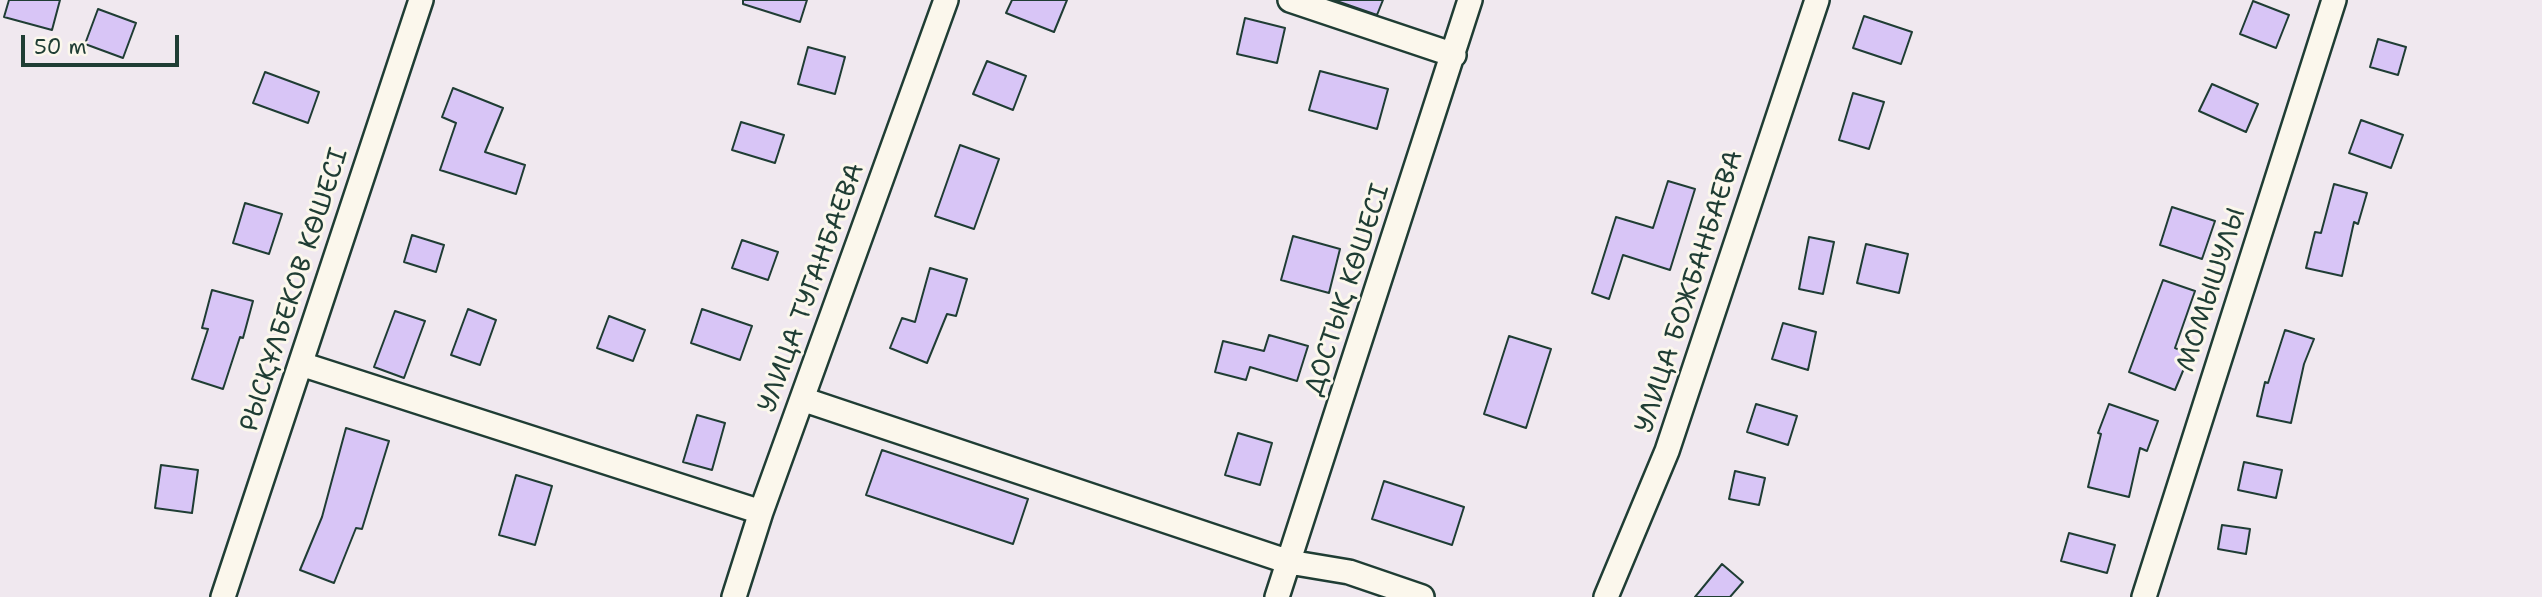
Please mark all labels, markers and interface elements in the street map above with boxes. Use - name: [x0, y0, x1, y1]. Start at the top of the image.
- scale bar: [24, 21, 182, 65]
- text: 50 m: [34, 33, 87, 61]
- street label: РЫСҚҰЛБЕКОВ КӨШЕСІ: [234, 144, 356, 436]
- street label: УЛИЦА БОЖБАНБАЕВА: [1630, 147, 1750, 437]
- street label: УЛИЦА ТУГАНБАЕВА: [752, 159, 872, 417]
- street label: ДОСТЫҚ КӨШЕСІ: [1299, 180, 1397, 400]
- street label: МОМЫШУЛЫ: [2171, 204, 2253, 376]

